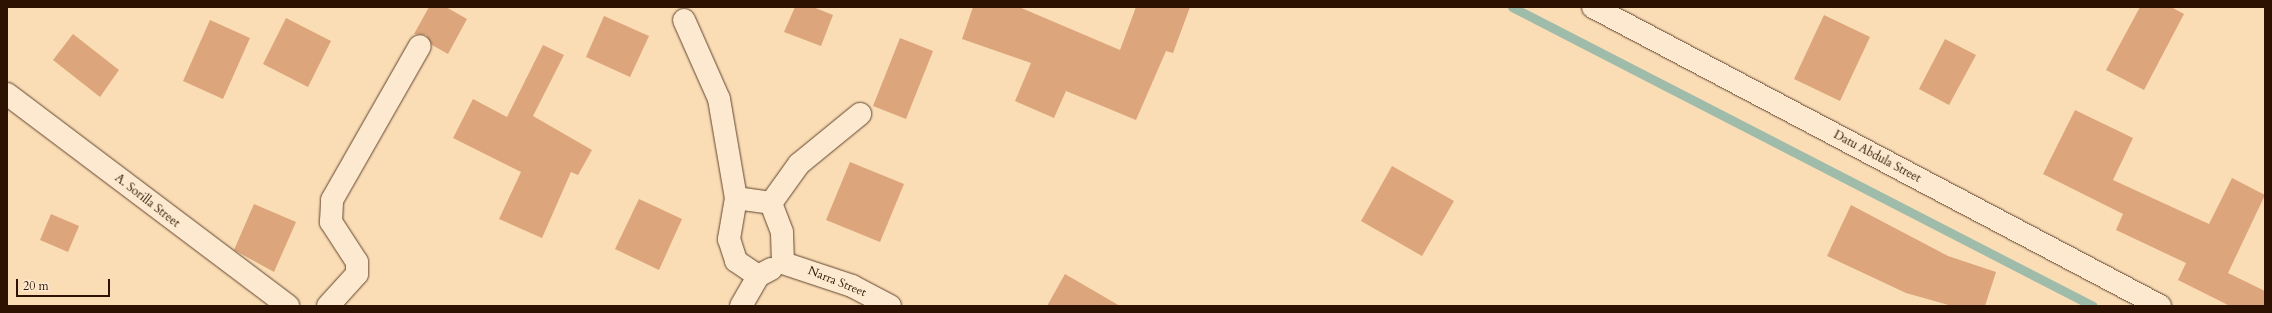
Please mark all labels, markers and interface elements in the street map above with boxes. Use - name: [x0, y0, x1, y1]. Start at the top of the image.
- street label: Datu Abdula Street: [1831, 128, 1923, 186]
- street label: A. Sorilla Street: [112, 171, 182, 231]
- street label: Narra Street: [806, 264, 868, 300]
- scale bar: [18, 271, 112, 297]
- text: 20 m: [23, 278, 49, 294]

